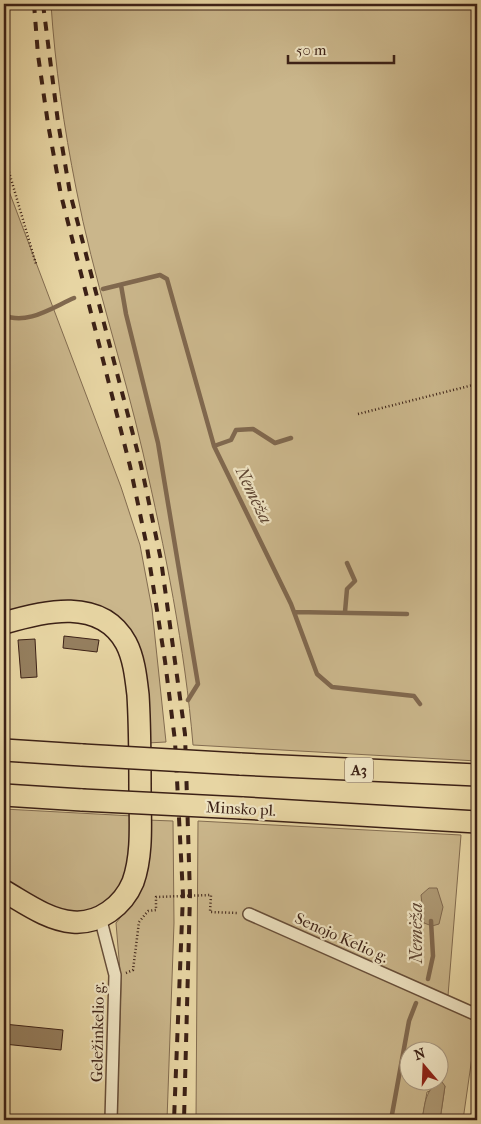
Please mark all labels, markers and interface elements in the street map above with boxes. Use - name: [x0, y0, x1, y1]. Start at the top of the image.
- scale bar: [288, 32, 395, 64]
- text: 50 m: [296, 41, 327, 59]
- water label: Nemėža: [230, 462, 276, 527]
- road number: A3: [345, 758, 373, 782]
- street label: Minsko pl.: [205, 797, 276, 820]
- water label: Nemėža: [406, 903, 427, 964]
- street label: Senojo Kelio g.: [292, 908, 392, 967]
- street label: Geležinkelio g.: [87, 982, 108, 1082]
- north arrow: [398, 1042, 448, 1092]
- text: N: [412, 1044, 428, 1064]

